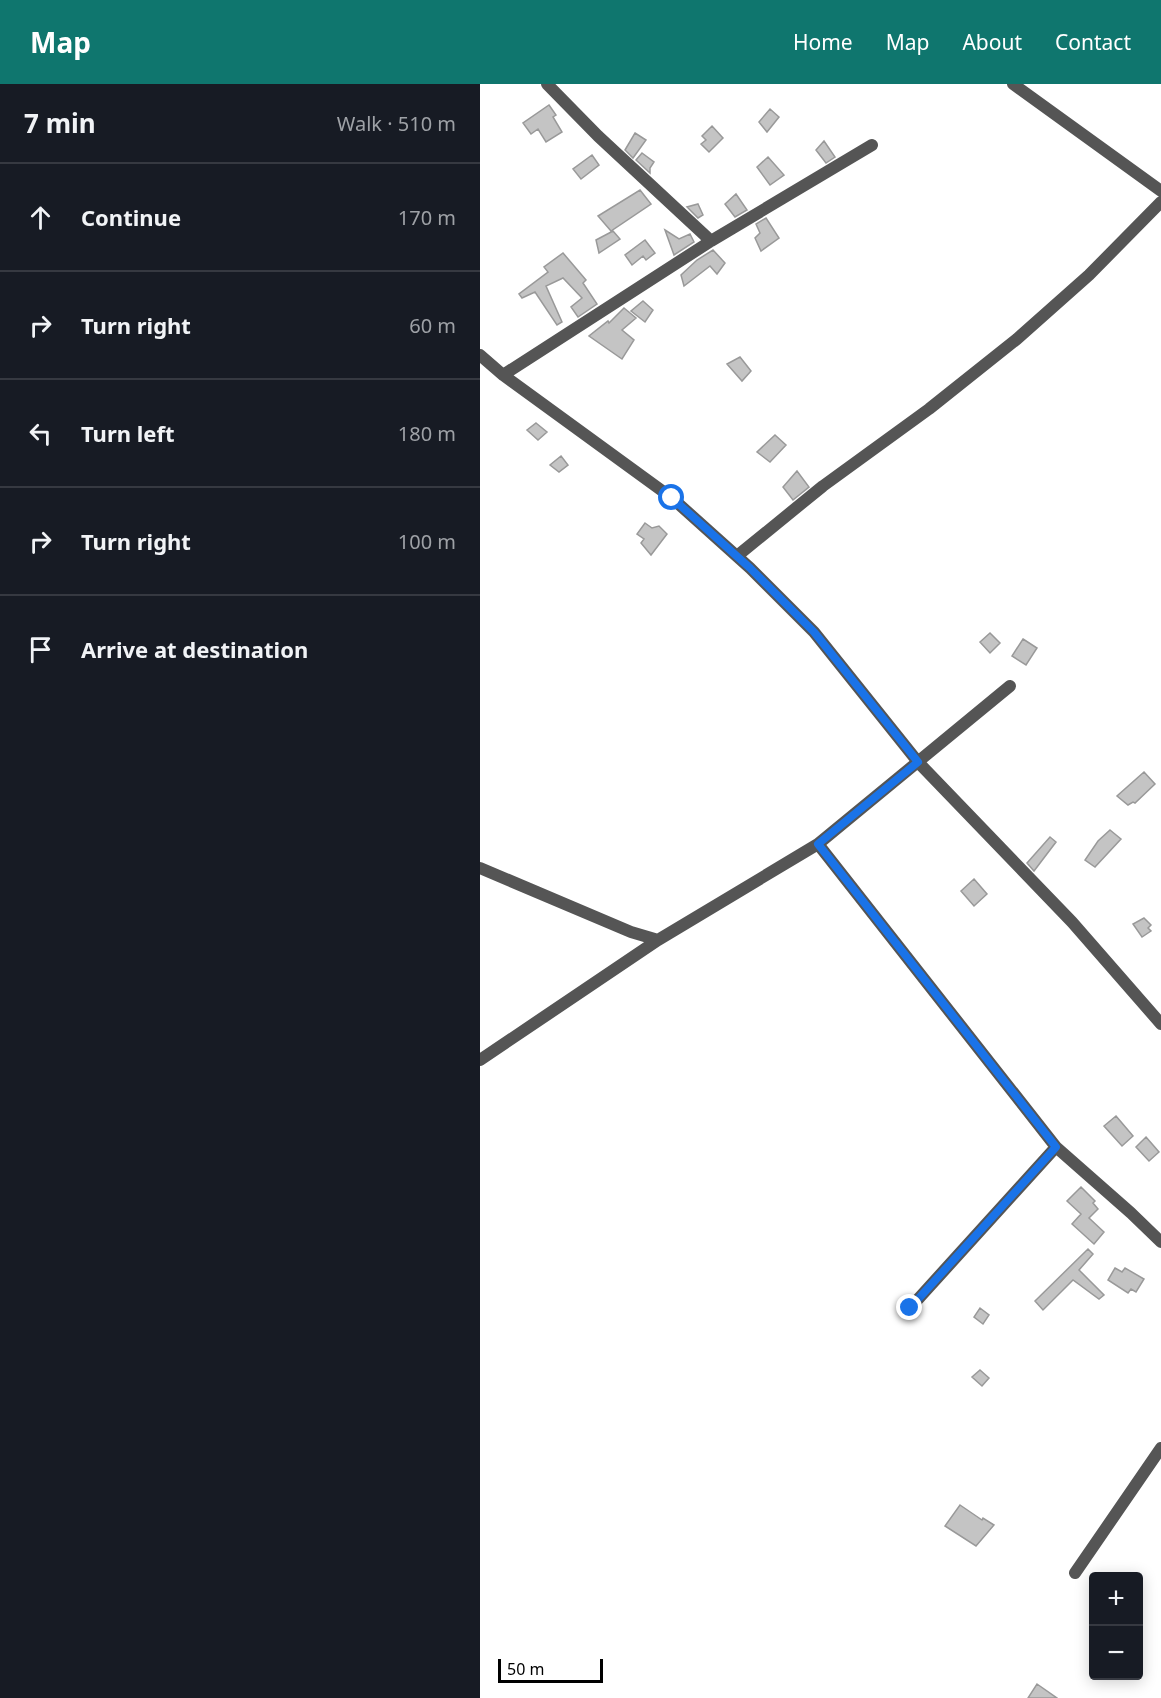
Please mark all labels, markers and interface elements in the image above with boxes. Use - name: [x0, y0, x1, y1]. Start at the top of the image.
- text: Map: [30, 23, 91, 61]
- text: Home: [793, 28, 853, 56]
- text: Map: [886, 28, 929, 56]
- text: About: [962, 28, 1022, 56]
- text: Contact: [1055, 28, 1131, 56]
- text: 7 min: [24, 105, 96, 141]
- text: Walk · 510 m: [337, 110, 456, 137]
- icon: ahead: [24, 201, 57, 234]
- text: Continue: [81, 202, 181, 232]
- text: 170 m: [398, 204, 456, 231]
- icon: right: [24, 309, 57, 342]
- text: Turn right: [81, 310, 191, 340]
- text: 60 m: [409, 312, 456, 339]
- icon: left: [24, 417, 57, 450]
- text: Turn left: [81, 418, 175, 448]
- text: 180 m: [398, 420, 456, 447]
- route start: [658, 484, 684, 510]
- icon: right: [24, 525, 57, 558]
- text: Turn right: [81, 526, 191, 556]
- text: 100 m: [398, 528, 456, 555]
- icon: arrive: [24, 633, 57, 666]
- text: Arrive at destination: [81, 634, 308, 664]
- route end: [896, 1294, 922, 1320]
- map controls: [1089, 1572, 1143, 1680]
- button: +: [1089, 1572, 1143, 1626]
- button: −: [1089, 1626, 1143, 1680]
- scale bar: [498, 1656, 603, 1684]
- text: 50 m: [507, 1658, 544, 1680]

